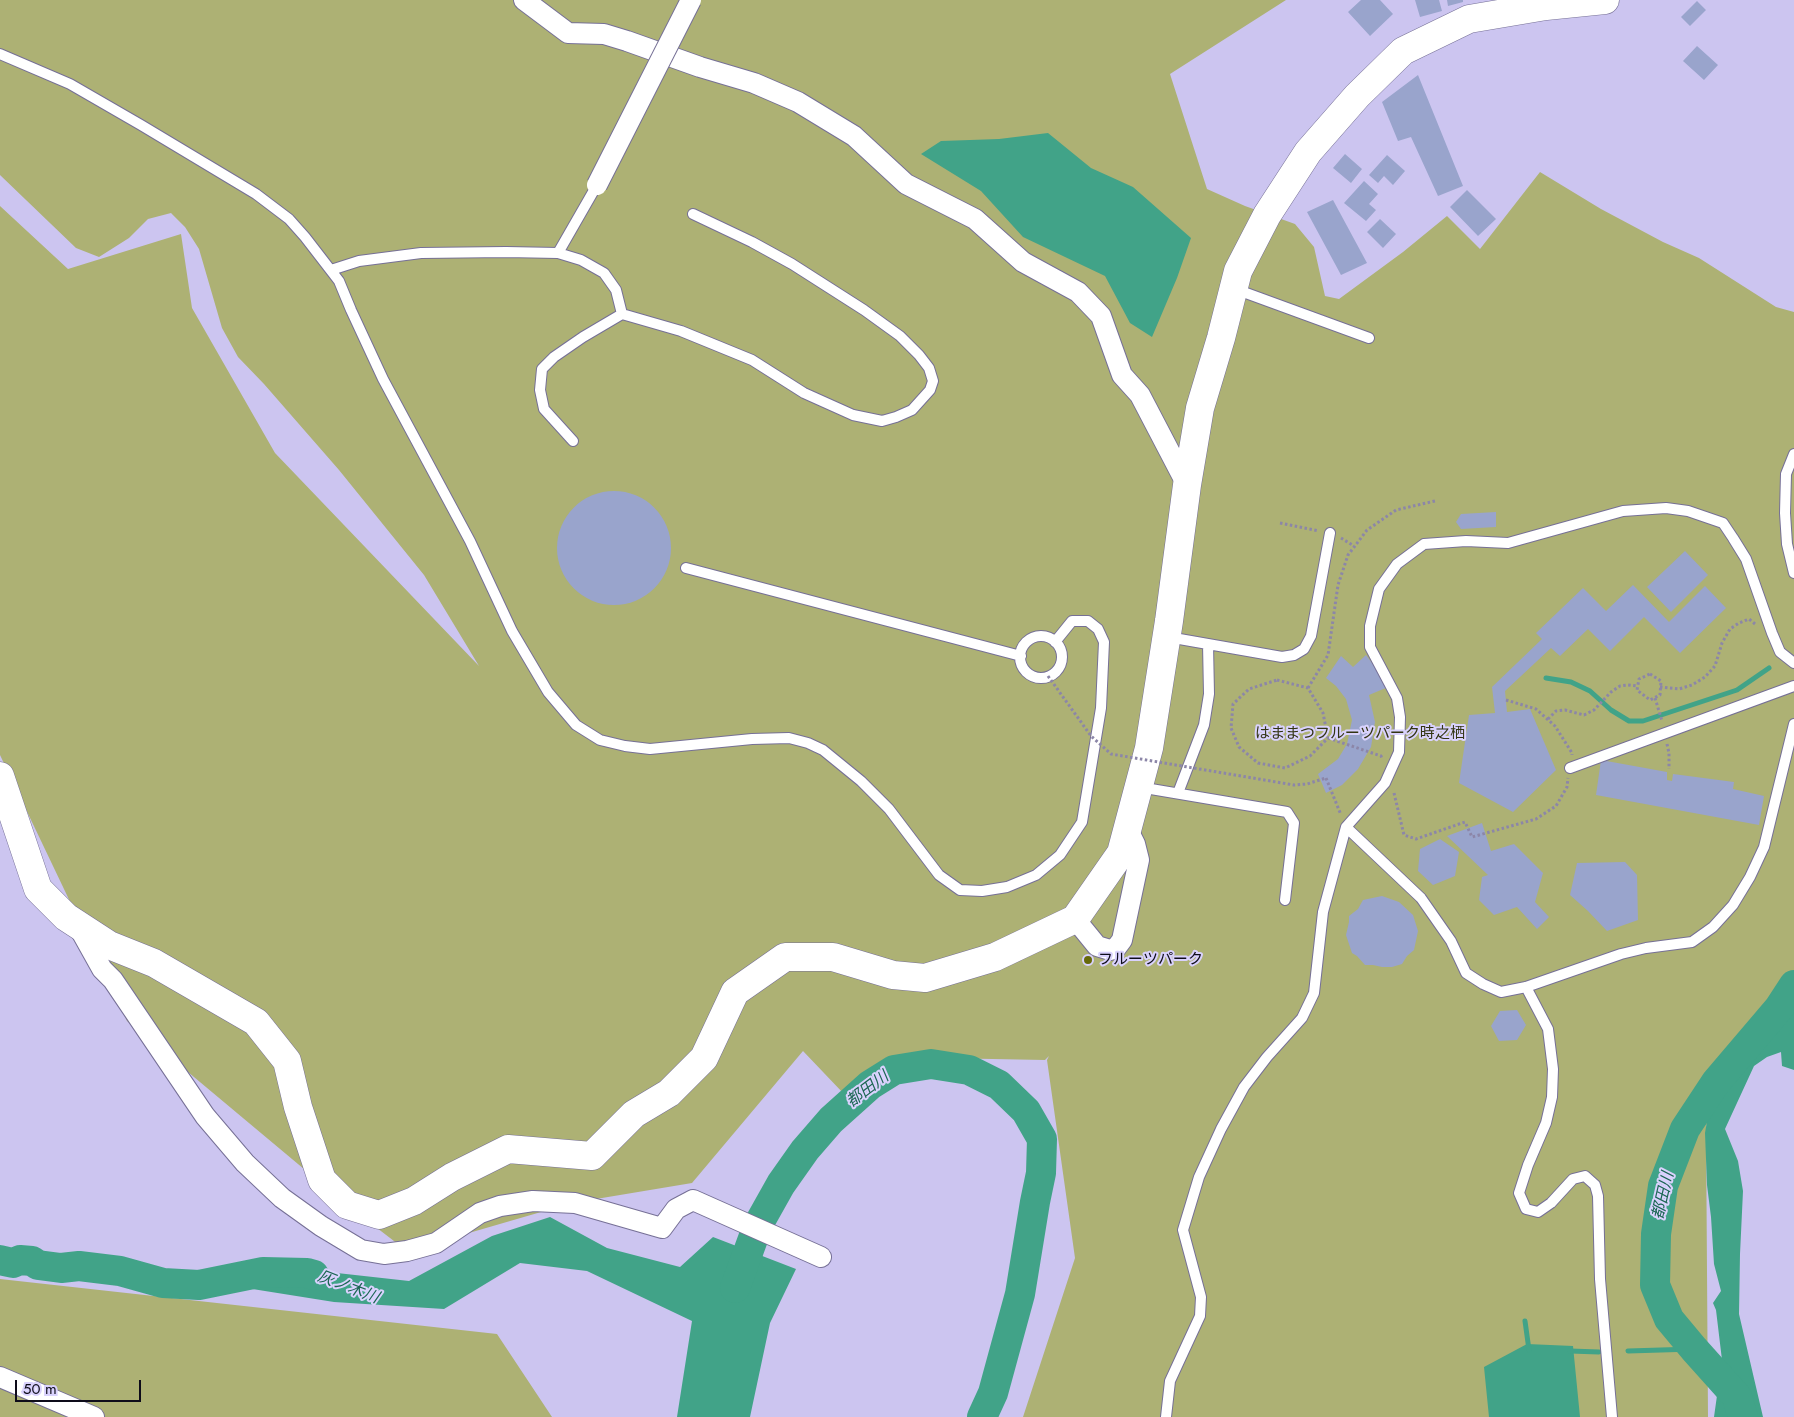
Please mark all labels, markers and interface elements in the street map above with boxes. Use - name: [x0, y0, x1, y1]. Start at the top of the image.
- park label: はままつフルーツパーク時之栖: [1255, 725, 1465, 743]
- place label: フルーツパーク: [1098, 951, 1203, 969]
- marker: フルーツパーク: [1082, 954, 1094, 966]
- water label: 都田川: [843, 1068, 893, 1112]
- water label: 都田川: [1649, 1170, 1679, 1222]
- water label: 灰ノ木川: [315, 1268, 381, 1308]
- scale bar: [18, 1370, 144, 1402]
- text: 50 m: [23, 1378, 57, 1400]

